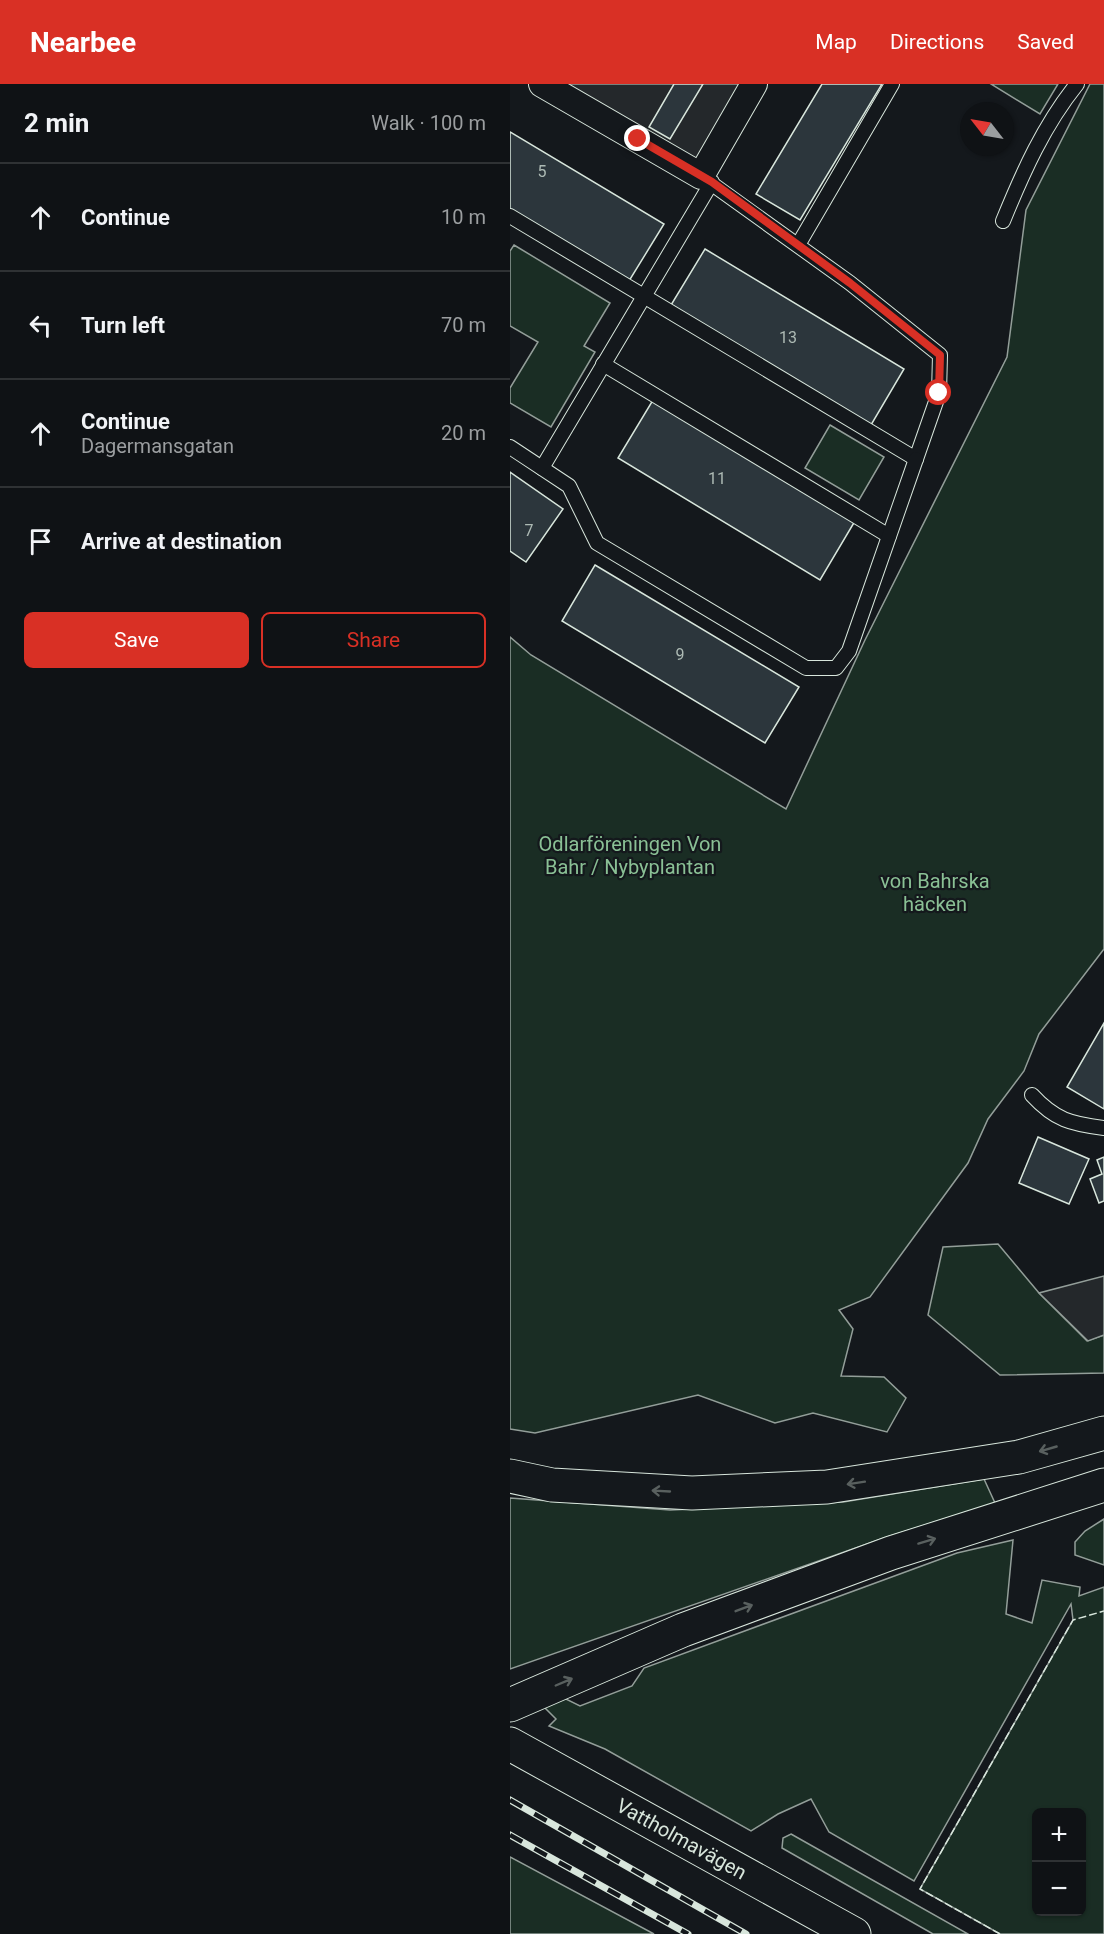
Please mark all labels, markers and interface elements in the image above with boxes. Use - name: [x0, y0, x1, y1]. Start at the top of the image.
- text: Nearbee: [30, 26, 136, 59]
- text: Map: [815, 30, 857, 54]
- text: Directions: [890, 30, 984, 54]
- text: Saved: [1017, 30, 1074, 54]
- north arrow: [960, 102, 1014, 156]
- text: 2 min: [24, 108, 89, 138]
- text: Walk · 100 m: [371, 111, 486, 135]
- route end: [624, 125, 650, 151]
- house number: 5: [538, 162, 547, 181]
- icon: ahead: [24, 201, 57, 234]
- text: Continue: [81, 205, 170, 230]
- text: 10 m: [441, 205, 486, 229]
- icon: left: [24, 309, 57, 342]
- text: Turn left: [81, 313, 165, 338]
- text: 70 m: [441, 313, 486, 337]
- house number: 13: [779, 328, 797, 347]
- route start: [925, 379, 951, 405]
- text: Continue: [81, 409, 170, 434]
- icon: ahead: [24, 417, 57, 450]
- text: 20 m: [441, 421, 486, 445]
- text: Dagermansgatan: [81, 434, 234, 458]
- house number: 11: [708, 469, 726, 488]
- house number: 7: [525, 521, 534, 540]
- icon: arrive: [24, 525, 57, 558]
- text: Arrive at destination: [81, 529, 282, 554]
- button: Save: [24, 612, 249, 668]
- button: Share: [261, 612, 486, 668]
- house number: 9: [676, 645, 685, 664]
- park label: Odlarföreningen Von Bahr / Nybyplantan: [539, 832, 721, 879]
- park label: von Bahrska häcken: [880, 869, 990, 916]
- one-way arrow: [1039, 1444, 1058, 1455]
- one-way arrow: [846, 1477, 866, 1488]
- one-way arrow: [652, 1485, 672, 1496]
- one-way arrow: [917, 1535, 936, 1546]
- one-way arrow: [734, 1601, 753, 1612]
- one-way arrow: [554, 1675, 572, 1687]
- street label: Vattholmavägen: [612, 1793, 751, 1884]
- map controls: [1032, 1808, 1086, 1916]
- button: +: [1032, 1808, 1086, 1862]
- button: −: [1032, 1862, 1086, 1916]

